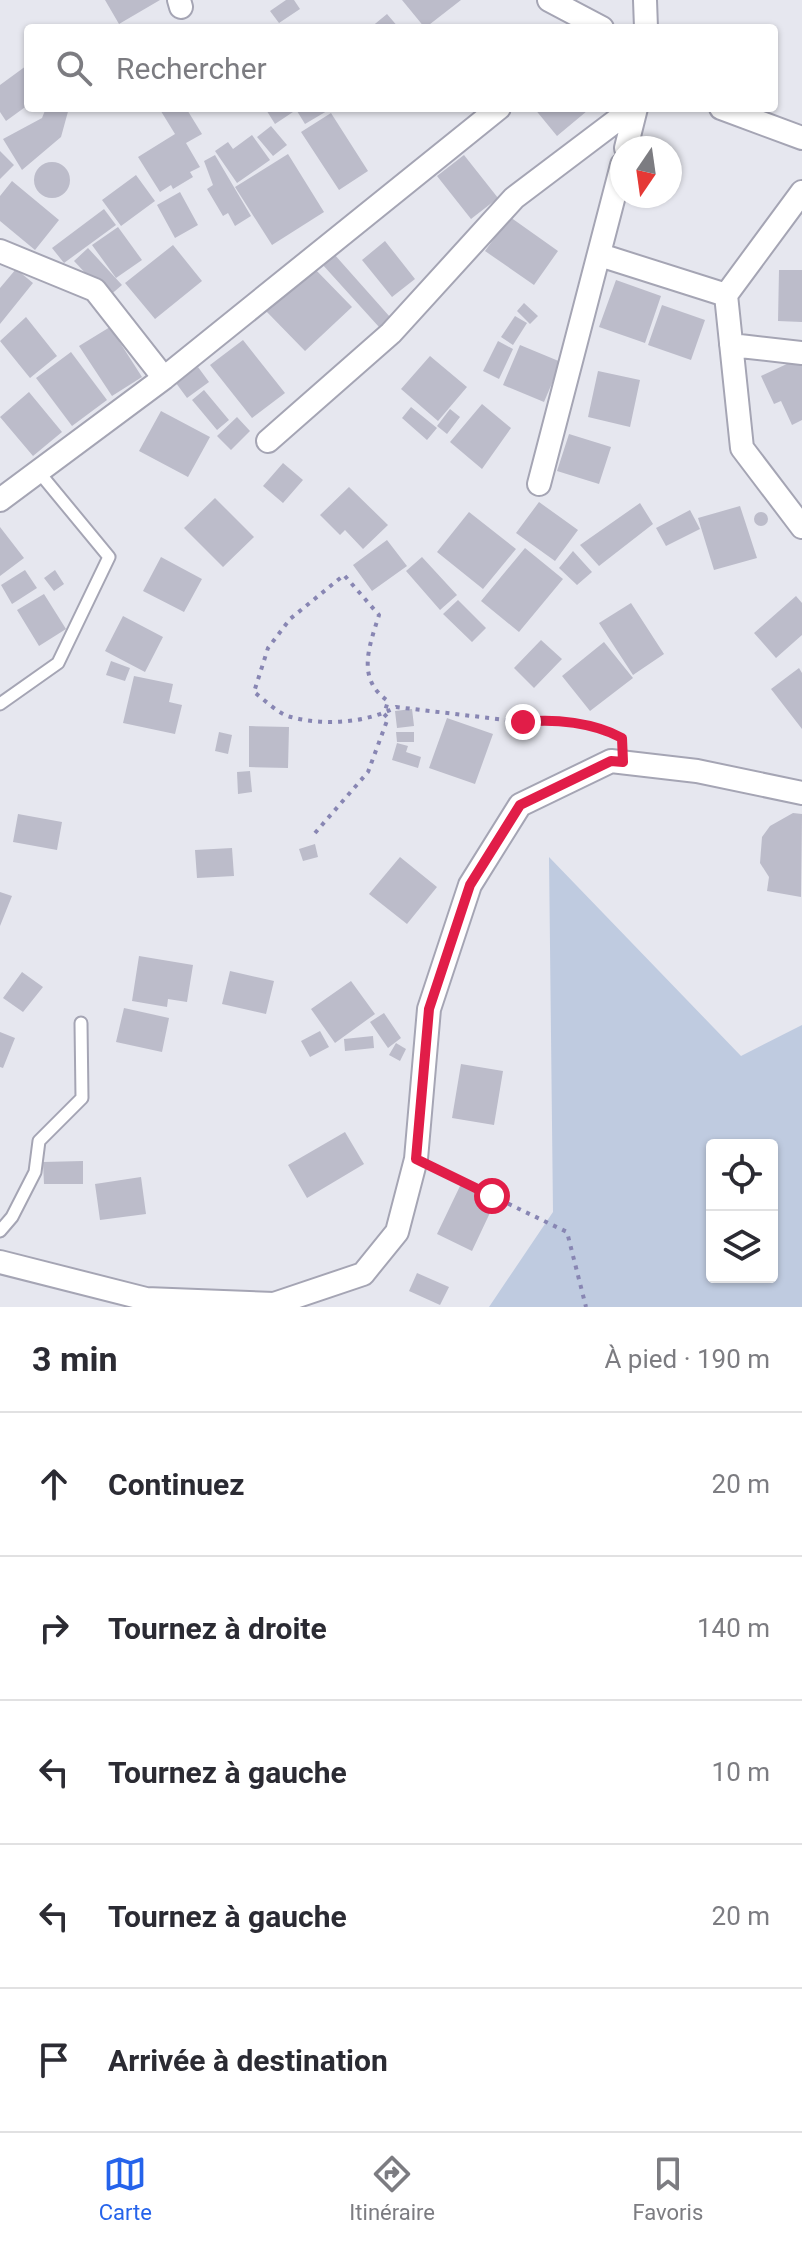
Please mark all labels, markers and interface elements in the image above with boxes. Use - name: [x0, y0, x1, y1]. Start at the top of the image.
- search box: [24, 24, 778, 112]
- icon: search: [52, 46, 96, 90]
- text: Rechercher: [116, 51, 267, 86]
- north arrow: [610, 136, 682, 208]
- route end: [505, 704, 541, 740]
- map controls: [706, 1139, 778, 1283]
- button: locate: [706, 1139, 778, 1211]
- route start: [474, 1178, 510, 1214]
- button: layers: [706, 1211, 778, 1283]
- text: 3 min: [32, 1339, 117, 1379]
- text: À pied · 190 m: [604, 1344, 770, 1374]
- icon: ahead: [32, 1462, 76, 1506]
- text: Continuez: [108, 1467, 245, 1502]
- text: 20 m: [712, 1469, 770, 1499]
- icon: right: [32, 1606, 76, 1650]
- text: Tournez à droite: [108, 1611, 327, 1646]
- text: 140 m: [697, 1613, 770, 1643]
- icon: left: [32, 1750, 76, 1794]
- text: Tournez à gauche: [108, 1755, 347, 1790]
- text: 10 m: [712, 1757, 770, 1787]
- icon: left: [32, 1894, 76, 1938]
- text: Tournez à gauche: [108, 1899, 347, 1934]
- text: 20 m: [712, 1901, 770, 1931]
- icon: arrive: [32, 2038, 76, 2082]
- text: Arrivée à destination: [108, 2043, 388, 2078]
- tab: Carte: [99, 2152, 152, 2225]
- tab: Itinéraire: [349, 2152, 435, 2225]
- tab: Favoris: [632, 2152, 703, 2225]

